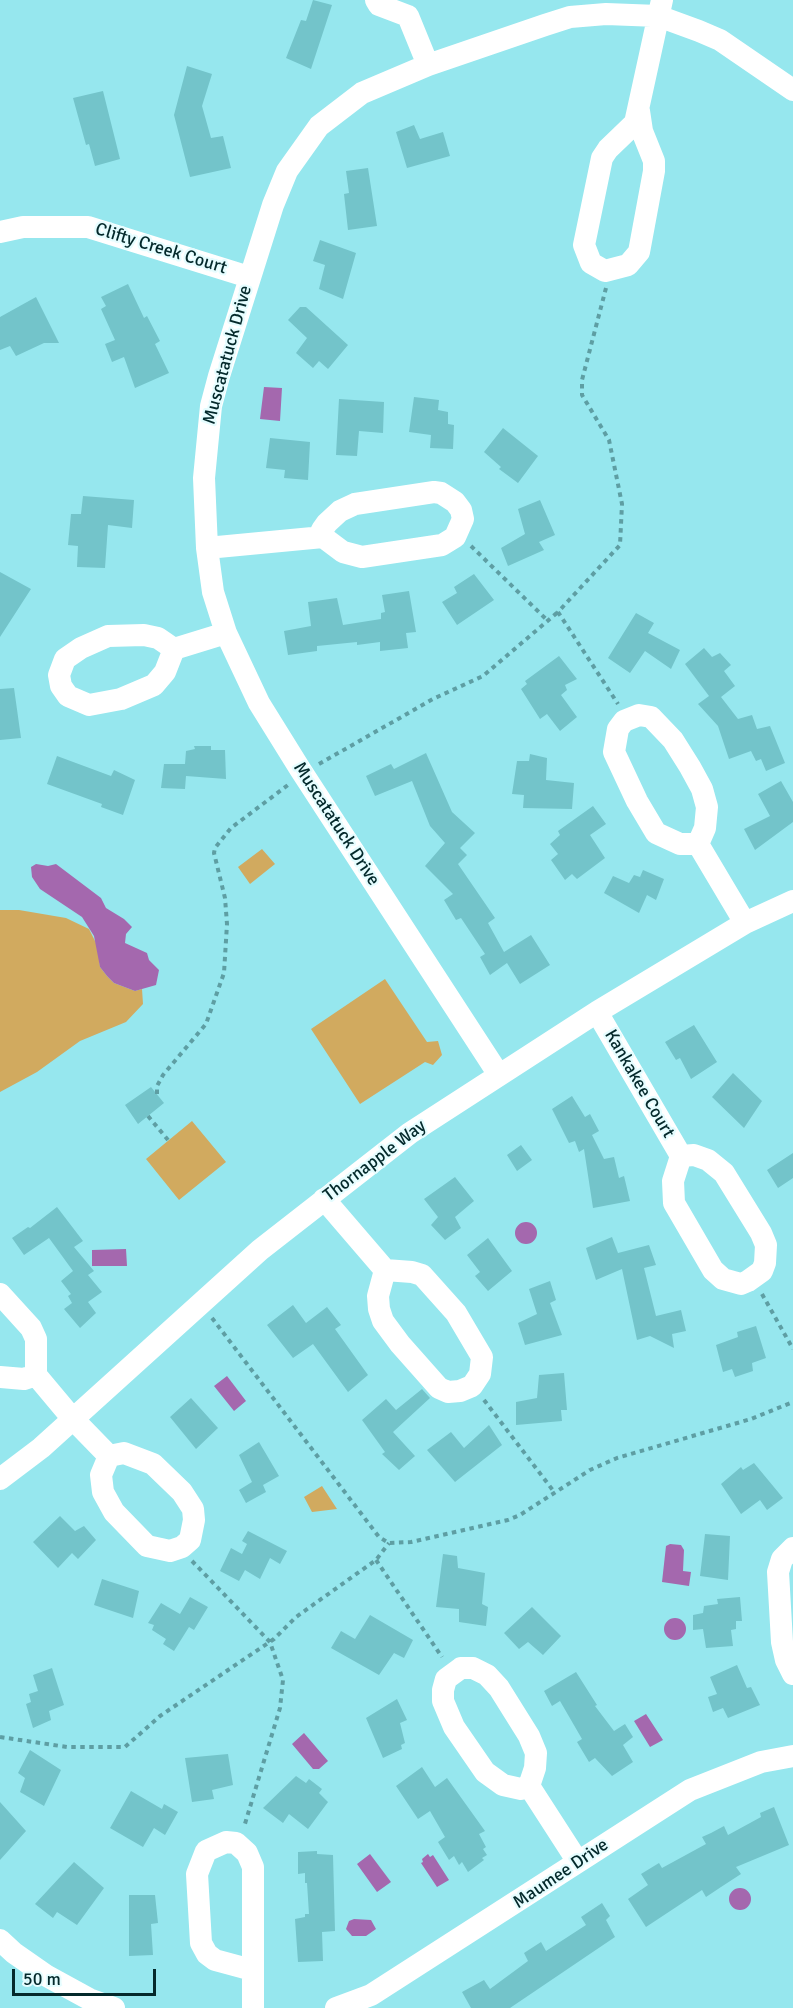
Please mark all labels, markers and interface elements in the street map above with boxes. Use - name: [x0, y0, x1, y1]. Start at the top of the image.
- street label: Clifty Creek Court: [93, 219, 229, 279]
- street label: Muscatatuck Drive: [199, 283, 257, 427]
- street label: Muscatatuck Drive: [288, 758, 384, 890]
- street label: Kankakee Court: [599, 1026, 679, 1142]
- street label: Thornapple Way: [320, 1115, 430, 1207]
- street label: Maumee Drive: [509, 1834, 613, 1914]
- scale bar: [15, 1957, 159, 1995]
- text: 50 m: [23, 1968, 61, 1990]

